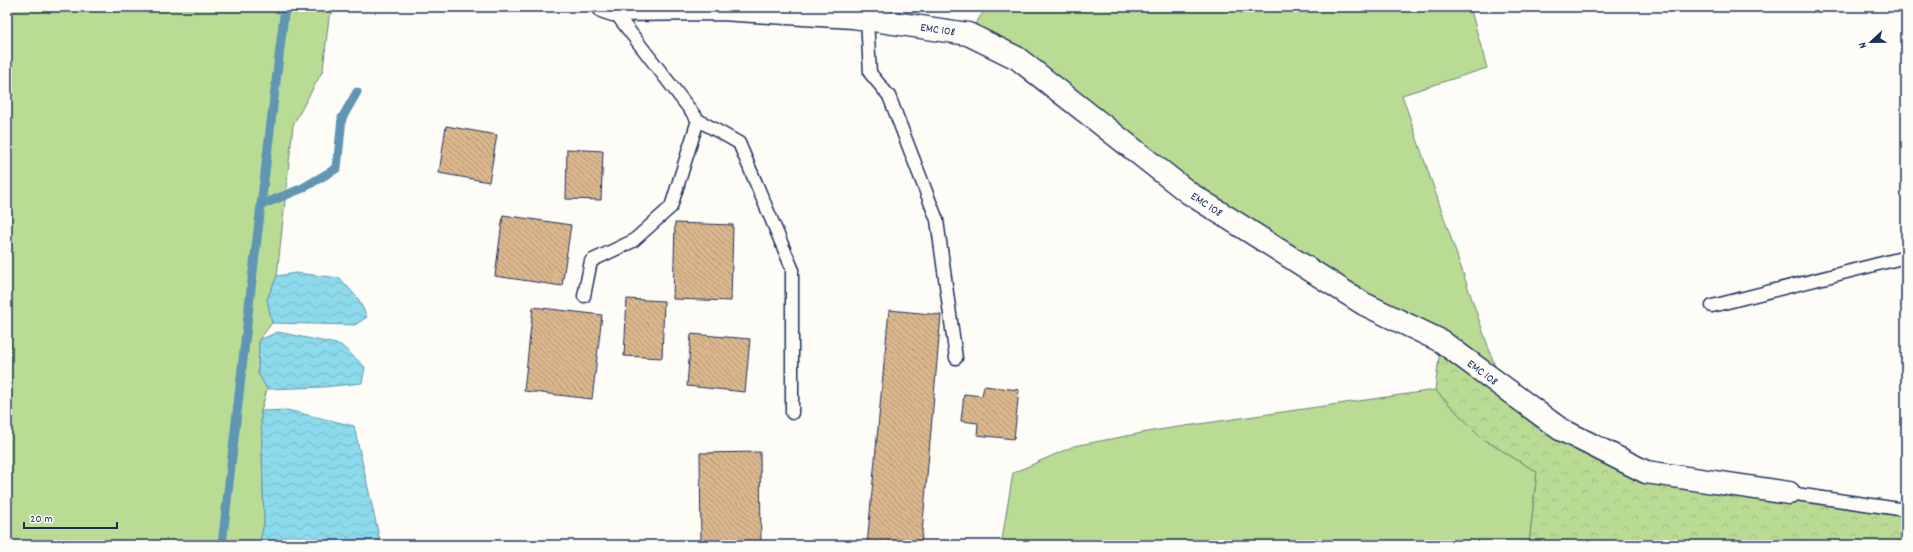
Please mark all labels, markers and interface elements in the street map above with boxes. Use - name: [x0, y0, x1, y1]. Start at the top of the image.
- street label: EMC 108: [919, 20, 957, 41]
- north arrow: [1851, 22, 1891, 62]
- text: N: [1855, 39, 1872, 51]
- street label: EMC 108: [1187, 189, 1226, 222]
- street label: EMC 108: [1463, 356, 1501, 391]
- scale bar: [24, 504, 117, 530]
- text: 20 m: [30, 511, 53, 528]

